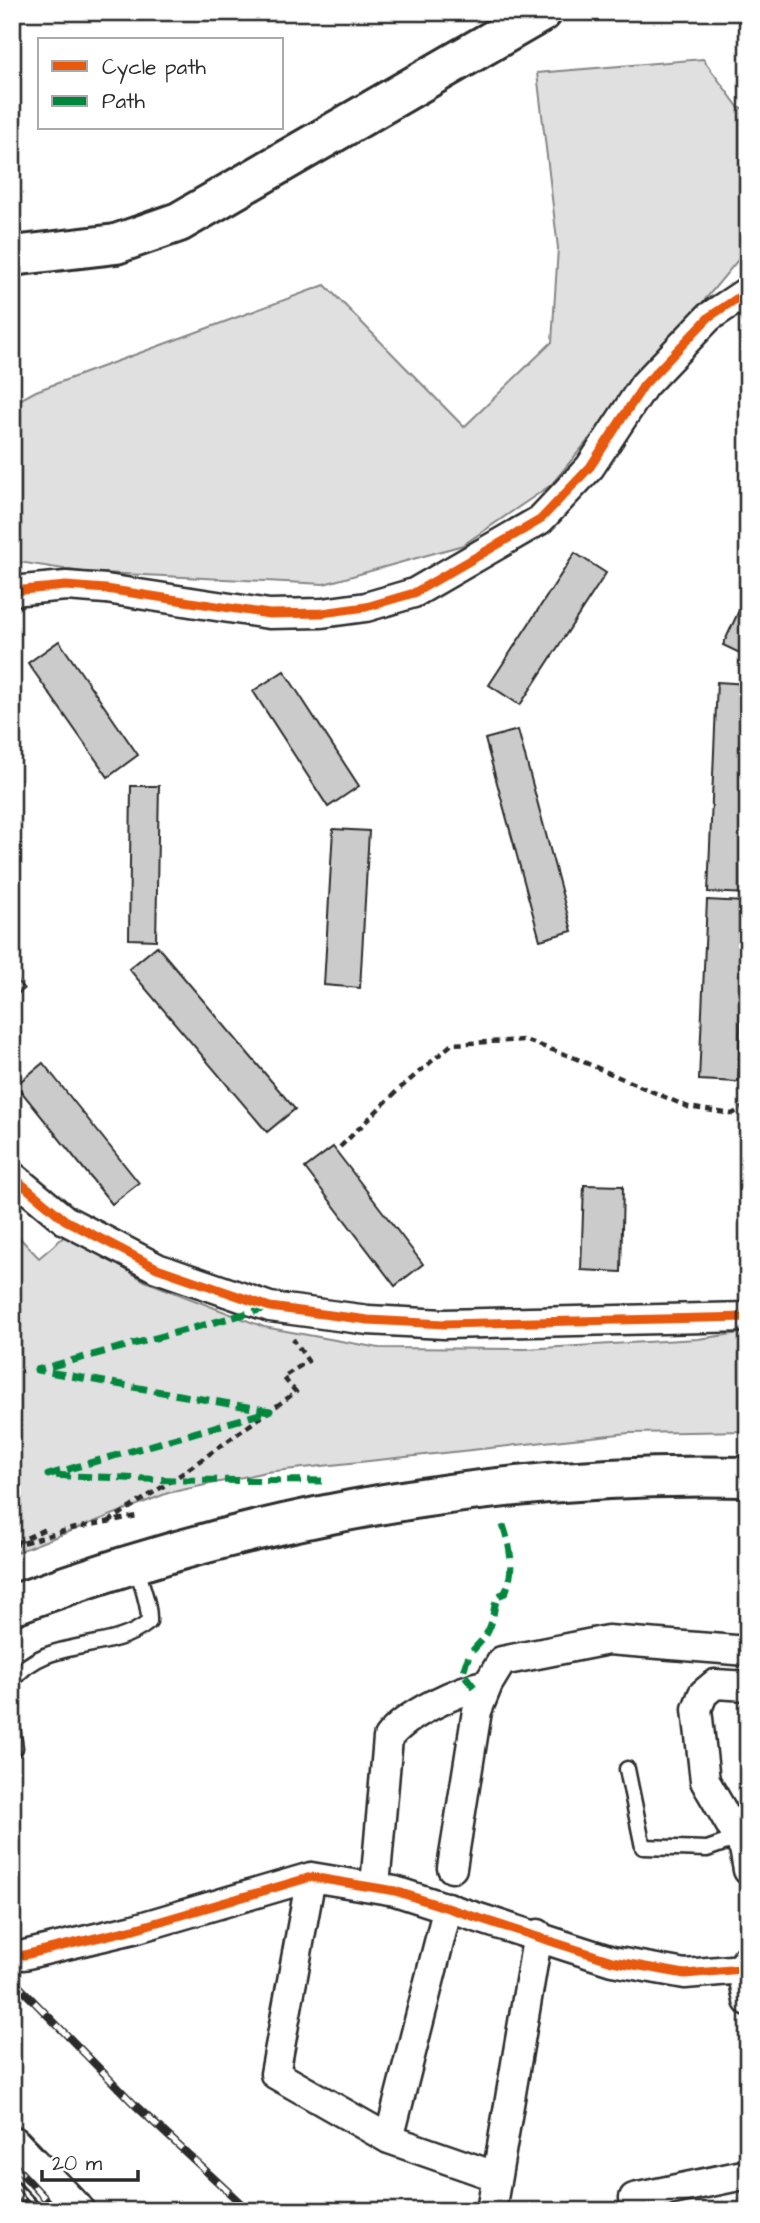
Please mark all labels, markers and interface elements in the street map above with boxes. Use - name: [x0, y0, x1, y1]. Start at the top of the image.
- legend: [38, 38, 284, 130]
- text: Cycle path: [102, 53, 207, 84]
- text: Path: [102, 87, 146, 116]
- scale bar: [42, 2139, 138, 2183]
- text: 20 m: [52, 2149, 103, 2178]

